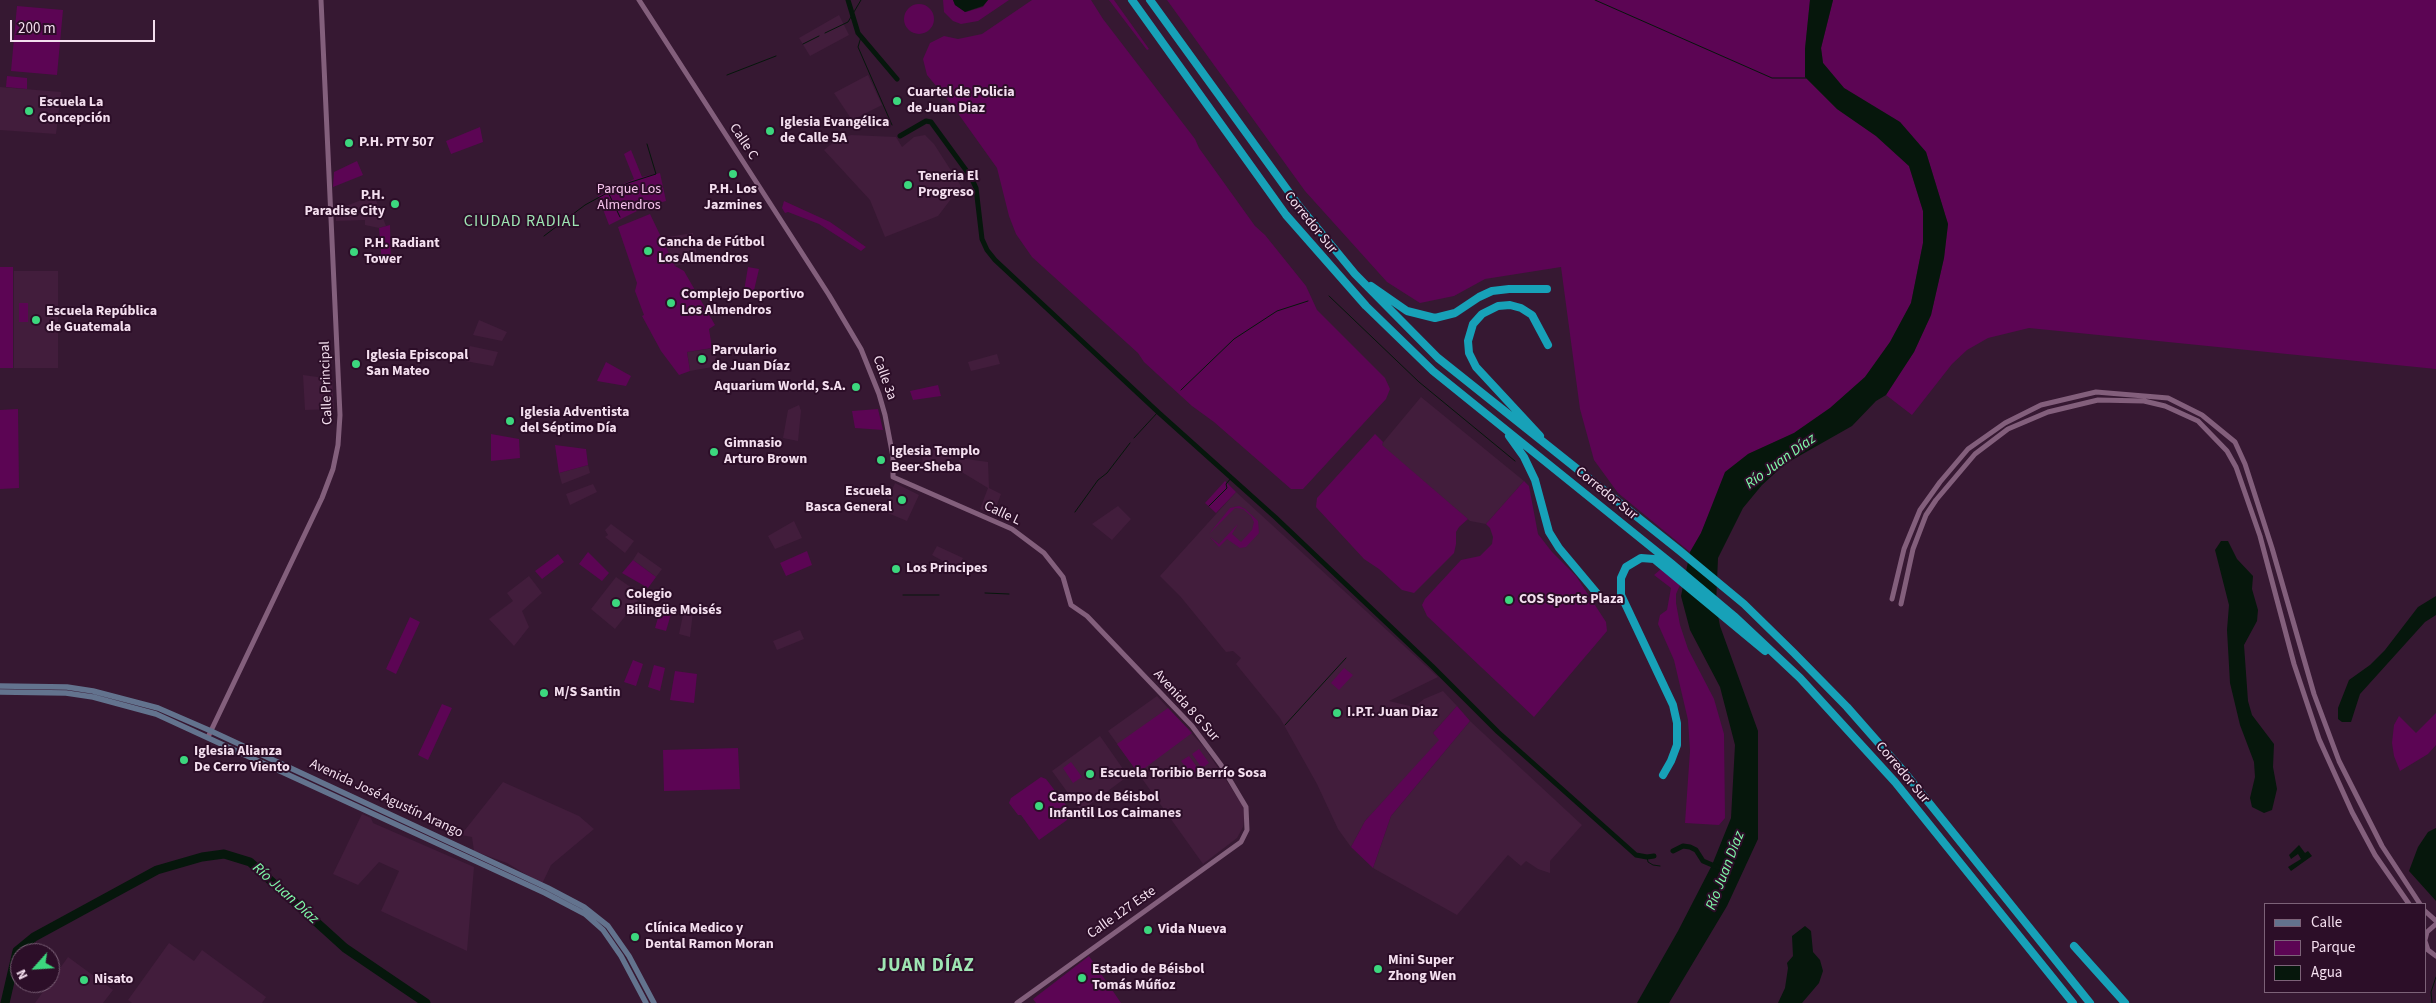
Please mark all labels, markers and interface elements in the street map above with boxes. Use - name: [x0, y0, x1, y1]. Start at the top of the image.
- scale bar: [12, 10, 158, 42]
- text: 200 m: [18, 18, 56, 39]
- place label: Cuartel de Policia de Juan Diaz: [907, 85, 1015, 118]
- place label: Escuela La Concepción: [39, 95, 111, 128]
- marker: Cuartel de Policia de Juan Diaz: [891, 95, 903, 107]
- marker: Escuela La Concepción: [23, 105, 35, 117]
- place label: Iglesia Evangélica de Calle 5A: [780, 115, 889, 148]
- street label: Calle C: [725, 121, 761, 163]
- marker: Iglesia Evangélica de Calle 5A: [764, 125, 776, 137]
- place label: P.H. PTY 507: [359, 135, 434, 151]
- marker: P.H. PTY 507: [343, 137, 355, 149]
- marker: P.H. Los Jazmines: [727, 168, 739, 180]
- place label: Teneria El Progreso: [918, 169, 979, 202]
- marker: Teneria El Progreso: [902, 179, 914, 191]
- park label: Parque Los Almendros: [597, 182, 661, 214]
- place label: P.H. Los Jazmines: [704, 182, 762, 214]
- place label: P.H. Paradise City: [304, 188, 385, 220]
- street label: Corredor Sur: [1280, 189, 1340, 257]
- marker: P.H. Paradise City: [389, 198, 401, 210]
- district label: CIUDAD RADIAL: [462, 212, 582, 232]
- place label: Cancha de Fútbol Los Almendros: [658, 235, 765, 268]
- place label: P.H. Radiant Tower: [364, 236, 440, 268]
- marker: Cancha de Fútbol Los Almendros: [642, 245, 654, 257]
- marker: P.H. Radiant Tower: [348, 246, 360, 258]
- place label: Complejo Deportivo Los Almendros: [681, 287, 804, 320]
- marker: Complejo Deportivo Los Almendros: [665, 297, 677, 309]
- place label: Escuela República de Guatemala: [46, 304, 157, 336]
- marker: Escuela República de Guatemala: [30, 314, 42, 326]
- street label: Calle Principal: [317, 341, 337, 425]
- place label: Parvulario de Juan Díaz: [712, 343, 790, 376]
- place label: Iglesia Episcopal San Mateo: [366, 348, 468, 381]
- marker: Parvulario de Juan Díaz: [696, 353, 708, 365]
- street label: Calle 3a: [868, 354, 900, 402]
- marker: Iglesia Episcopal San Mateo: [350, 358, 362, 370]
- place label: Aquarium World, S.A.: [714, 379, 846, 395]
- marker: Aquarium World, S.A.: [850, 381, 862, 393]
- place label: Iglesia Adventista del Séptimo Día: [520, 405, 629, 438]
- marker: Iglesia Adventista del Séptimo Día: [504, 415, 516, 427]
- water label: Río Juan Díaz: [1742, 430, 1820, 494]
- place label: Gimnasio Arturo Brown: [724, 436, 807, 468]
- place label: Iglesia Templo Beer-Sheba: [891, 444, 980, 477]
- marker: Gimnasio Arturo Brown: [708, 446, 720, 458]
- marker: Iglesia Templo Beer-Sheba: [875, 454, 887, 466]
- street label: Corredor Sur: [1572, 464, 1640, 524]
- place label: Escuela Basca General: [805, 484, 892, 516]
- marker: Escuela Basca General: [896, 494, 908, 506]
- street label: Calle L: [981, 498, 1023, 530]
- place label: Los Principes: [906, 561, 987, 577]
- marker: Los Principes: [890, 563, 902, 575]
- place label: Colegio Bilingüe Moisés: [626, 587, 722, 620]
- place label: COS Sports Plaza: [1519, 592, 1624, 608]
- marker: COS Sports Plaza: [1503, 594, 1515, 606]
- marker: Colegio Bilingüe Moisés: [610, 597, 622, 609]
- street label: Avenida 8 G Sur: [1149, 667, 1223, 745]
- place label: M/S Santin: [554, 685, 620, 701]
- marker: M/S Santin: [538, 687, 550, 699]
- place label: I.P.T. Juan Diaz: [1347, 705, 1438, 721]
- marker: I.P.T. Juan Diaz: [1331, 707, 1343, 719]
- street label: Corredor Sur: [1871, 739, 1933, 807]
- place label: Iglesia Alianza De Cerro Viento: [194, 744, 290, 776]
- marker: Iglesia Alianza De Cerro Viento: [178, 754, 190, 766]
- street label: Avenida José Agustín Arango: [307, 756, 465, 842]
- place label: Escuela Toribio Berrío Sosa: [1100, 766, 1267, 782]
- marker: Escuela Toribio Berrío Sosa: [1084, 768, 1096, 780]
- place label: Campo de Béisbol Infantil Los Caimanes: [1049, 790, 1181, 822]
- marker: Campo de Béisbol Infantil Los Caimanes: [1033, 800, 1045, 812]
- water label: Río Juan Díaz: [1703, 829, 1749, 913]
- water label: Río Juan Díaz: [248, 860, 322, 928]
- street label: Calle 127 Este: [1084, 883, 1160, 943]
- legend: [2264, 903, 2426, 993]
- text: Calle: [2311, 912, 2342, 933]
- place label: Clínica Medico y Dental Ramon Moran: [645, 921, 774, 954]
- place label: Vida Nueva: [1158, 922, 1227, 938]
- marker: Vida Nueva: [1142, 924, 1154, 936]
- marker: Clínica Medico y Dental Ramon Moran: [629, 931, 641, 943]
- text: Parque: [2311, 937, 2355, 958]
- north arrow: [10, 943, 60, 993]
- place label: Mini Super Zhong Wen: [1388, 953, 1456, 986]
- district label: JUAN DÍAZ: [876, 956, 976, 978]
- place label: Estadio de Béisbol Tomás Múñoz: [1092, 962, 1204, 994]
- text: Agua: [2311, 962, 2342, 983]
- marker: Mini Super Zhong Wen: [1372, 963, 1384, 975]
- text: N: [11, 966, 33, 983]
- place label: Nisato: [94, 972, 133, 988]
- marker: Estadio de Béisbol Tomás Múñoz: [1076, 972, 1088, 984]
- marker: Nisato: [78, 974, 90, 986]

